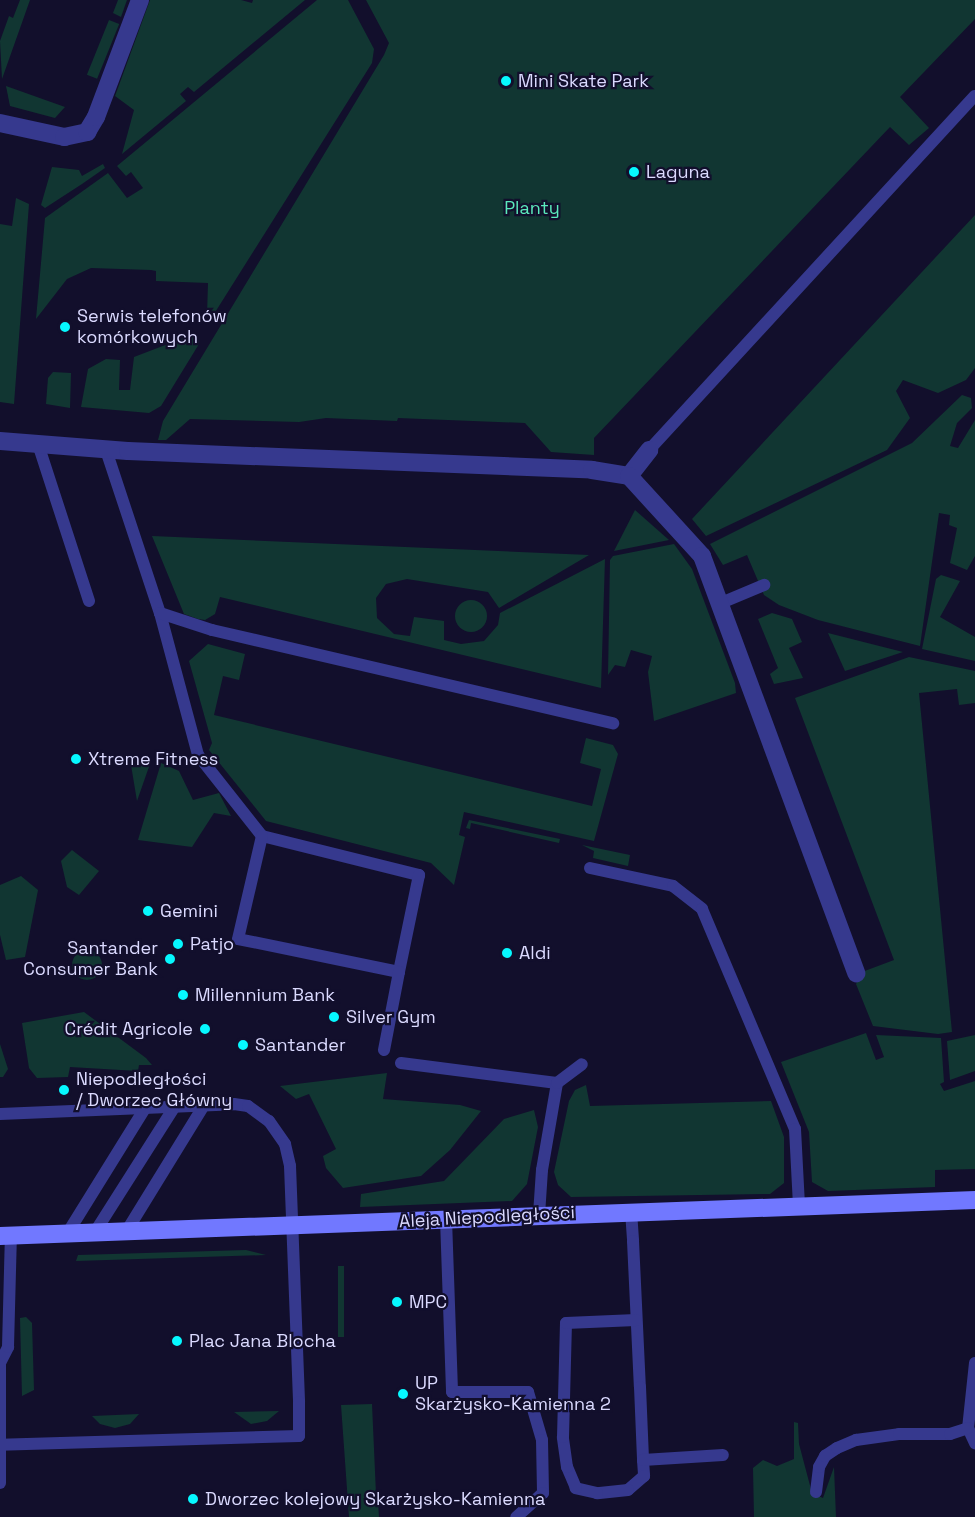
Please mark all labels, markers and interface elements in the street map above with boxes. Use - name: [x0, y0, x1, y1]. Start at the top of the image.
- place label: Mini Skate Park: [518, 70, 649, 92]
- marker: Mini Skate Park: [499, 74, 513, 88]
- place label: Laguna: [646, 161, 710, 183]
- marker: Laguna: [627, 165, 641, 179]
- park label: Planty: [504, 197, 560, 219]
- place label: Serwis telefonów komórkowych: [77, 306, 227, 348]
- marker: Serwis telefonów komórkowych: [58, 320, 72, 334]
- place label: Xtreme Fitness: [88, 748, 218, 770]
- marker: Xtreme Fitness: [69, 752, 83, 766]
- place label: Gemini: [160, 900, 218, 922]
- marker: Gemini: [141, 904, 155, 918]
- place label: Patjo: [190, 933, 234, 955]
- marker: Patjo: [171, 937, 185, 951]
- place label: Santander Consumer Bank: [23, 938, 158, 980]
- place label: Aldi: [519, 942, 551, 964]
- marker: Aldi: [500, 946, 514, 960]
- marker: Santander Consumer Bank: [163, 952, 177, 966]
- place label: Millennium Bank: [195, 984, 335, 1006]
- marker: Millennium Bank: [176, 988, 190, 1002]
- place label: Silver Gym: [346, 1006, 436, 1028]
- marker: Silver Gym: [327, 1010, 341, 1024]
- place label: Crédit Agricole: [64, 1018, 193, 1040]
- marker: Crédit Agricole: [198, 1022, 212, 1036]
- place label: Santander: [255, 1034, 346, 1056]
- marker: Santander: [236, 1038, 250, 1052]
- place label: Niepodległości / Dworzec Główny: [76, 1069, 232, 1112]
- marker: Niepodległości / Dworzec Główny: [57, 1083, 71, 1097]
- street label: Aleja Niepodległości: [398, 1202, 576, 1232]
- place label: MPC: [409, 1291, 447, 1313]
- marker: MPC: [390, 1295, 404, 1309]
- place label: Plac Jana Blocha: [189, 1330, 336, 1352]
- marker: Plac Jana Blocha: [170, 1334, 184, 1348]
- place label: UP Skarżysko-Kamienna 2: [415, 1373, 611, 1416]
- marker: UP Skarżysko-Kamienna 2: [396, 1387, 410, 1401]
- place label: Dworzec kolejowy Skarżysko-Kamienna: [205, 1488, 545, 1510]
- marker: Dworzec kolejowy Skarżysko-Kamienna: [186, 1492, 200, 1506]

